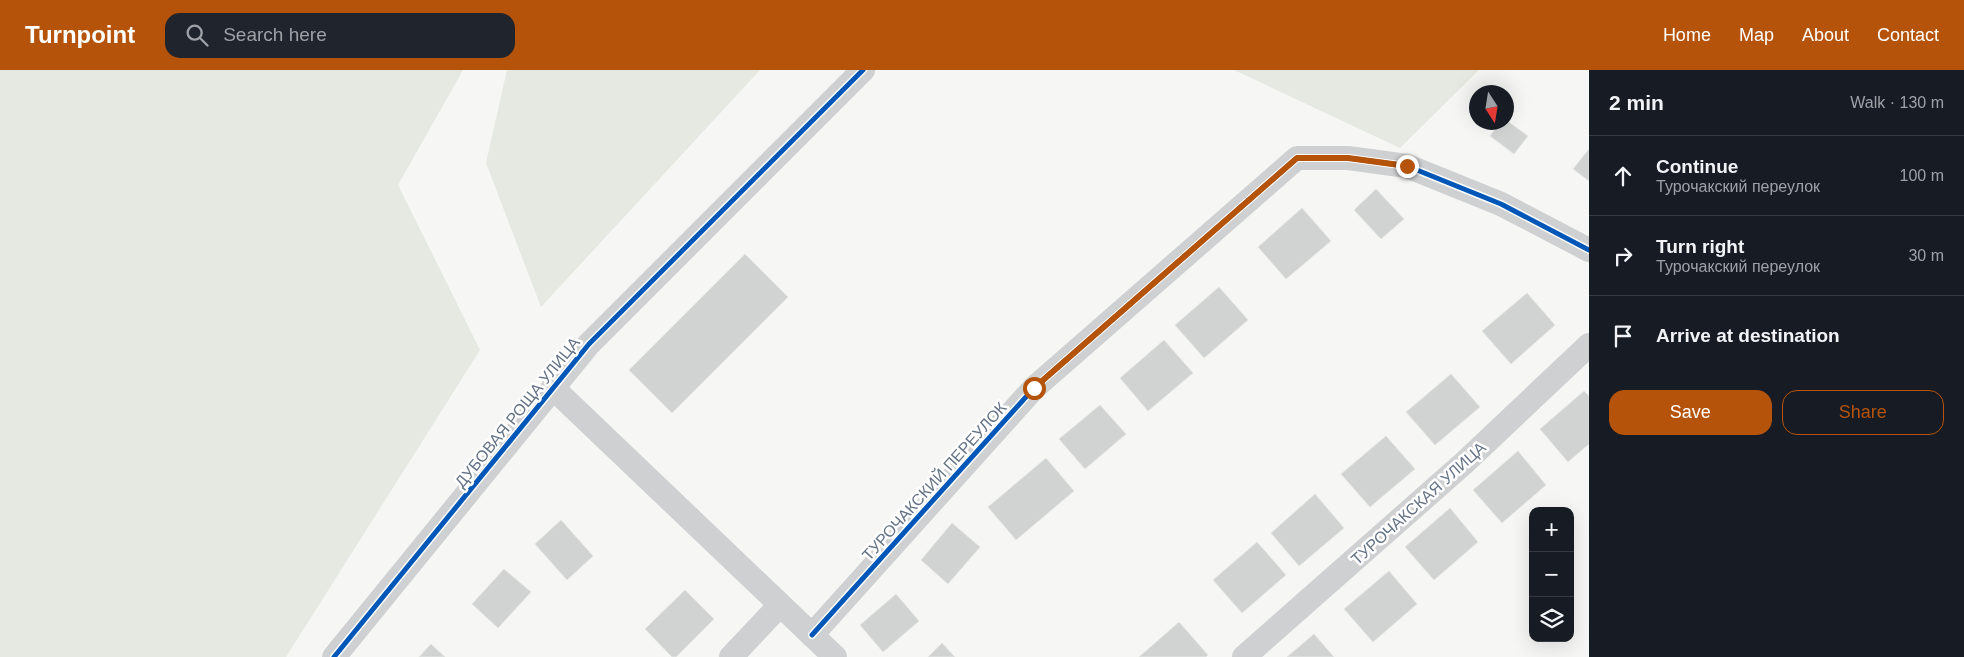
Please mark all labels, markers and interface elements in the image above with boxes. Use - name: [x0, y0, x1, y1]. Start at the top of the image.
- search box: [165, 13, 515, 58]
- text: Turnpoint: [25, 21, 135, 48]
- icon: search: [183, 21, 211, 49]
- text: Search here: [223, 24, 327, 45]
- text: Home: [1663, 25, 1711, 45]
- text: Map: [1739, 25, 1774, 45]
- text: About: [1802, 25, 1849, 45]
- text: Contact: [1877, 25, 1939, 45]
- north arrow: [1469, 85, 1514, 130]
- text: 2 min: [1609, 91, 1664, 114]
- text: Walk · 130 m: [1850, 94, 1944, 111]
- route end: [1396, 155, 1419, 178]
- text: Continue: [1656, 156, 1738, 177]
- icon: ahead: [1609, 162, 1637, 190]
- text: 100 m: [1900, 167, 1944, 184]
- text: Турочакский переулок: [1656, 178, 1820, 195]
- text: Turn right: [1656, 236, 1744, 257]
- icon: right: [1609, 242, 1637, 270]
- text: 30 m: [1908, 247, 1944, 264]
- text: Турочакский переулок: [1656, 258, 1820, 275]
- icon: arrive: [1609, 322, 1637, 350]
- text: Arrive at destination: [1656, 325, 1840, 346]
- street label: ДУБОВАЯ РОЩА УЛИЦА: [452, 334, 583, 491]
- route start: [1023, 377, 1046, 400]
- button: Save: [1609, 390, 1772, 435]
- button: Share: [1782, 390, 1944, 435]
- street label: ТУРОЧАКСКИЙ ПЕРЕУЛОК: [858, 398, 1010, 564]
- street label: ТУРОЧАКСКАЯ УЛИЦА: [1348, 438, 1489, 568]
- map controls: [1529, 507, 1574, 642]
- button: +: [1529, 507, 1574, 552]
- button: −: [1529, 552, 1574, 597]
- button: layers: [1529, 597, 1574, 642]

